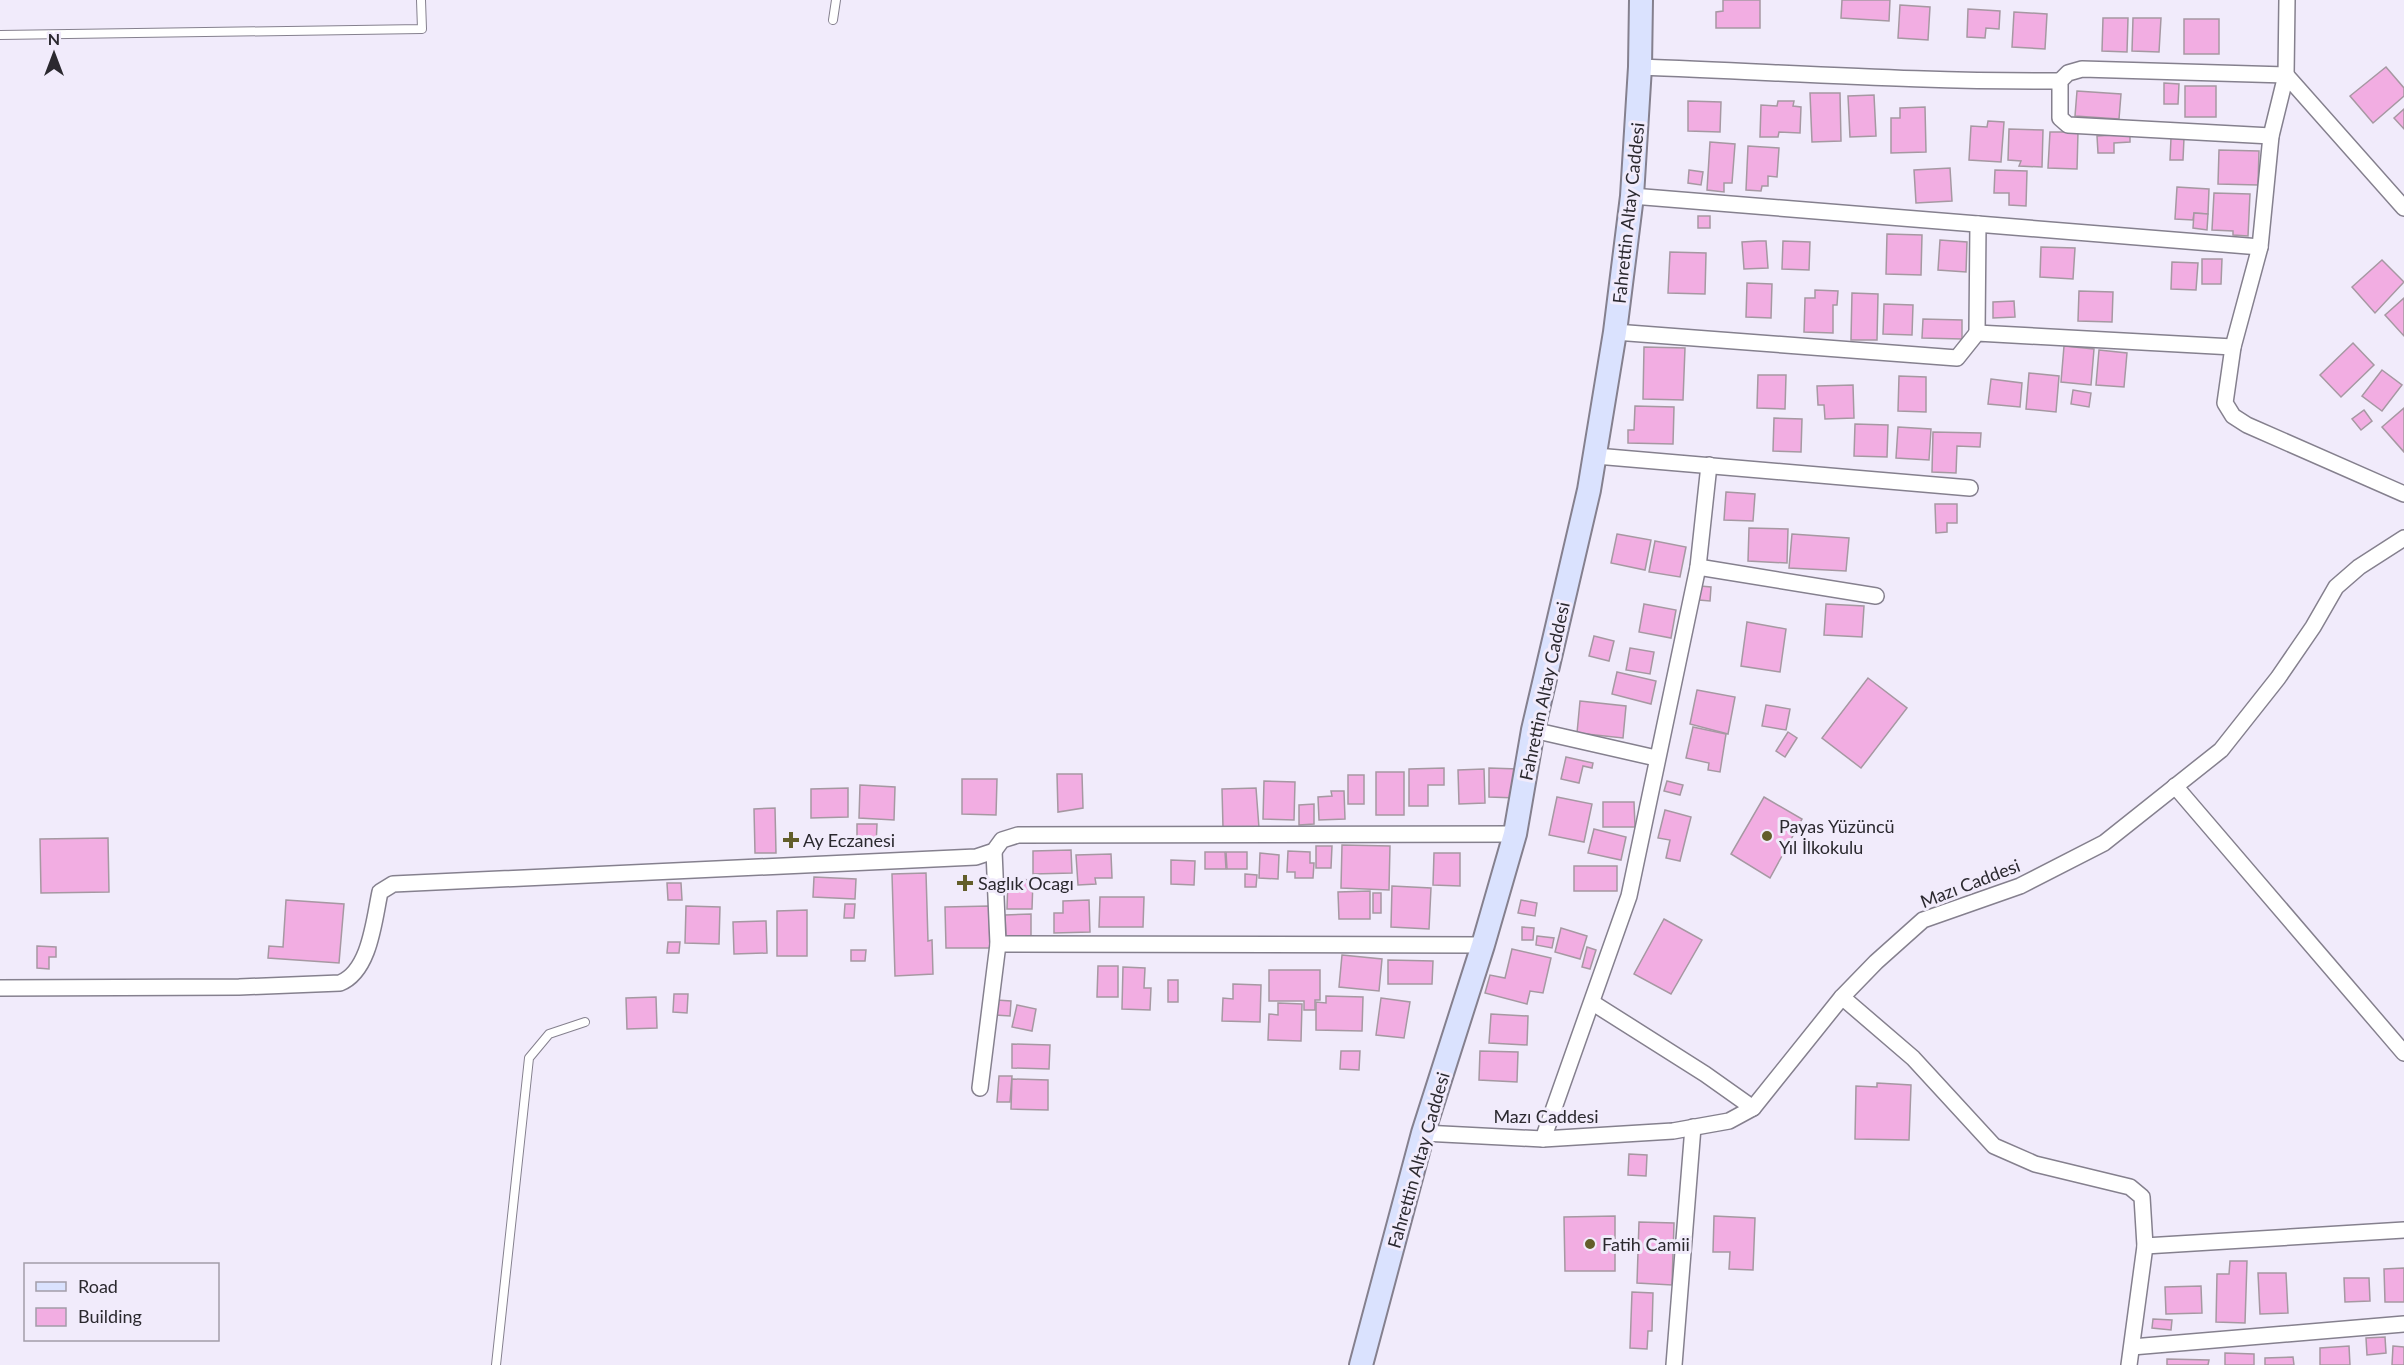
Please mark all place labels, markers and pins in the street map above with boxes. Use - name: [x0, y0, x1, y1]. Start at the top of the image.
- place label: Payas Yüzüncü Yıl İlkokulu: [1779, 815, 1895, 858]
- place label: Ay Eczanesi: [803, 829, 895, 851]
- marker: Payas Yüzüncü Yıl İlkokulu: [1760, 829, 1774, 843]
- marker: Ay Eczanesi: [784, 833, 798, 847]
- place label: Saglık Ocagı: [978, 872, 1074, 894]
- marker: Saglık Ocagı: [956, 874, 974, 892]
- place label: Fatih Camii: [1602, 1233, 1690, 1255]
- marker: Fatih Camii: [1583, 1237, 1597, 1251]

